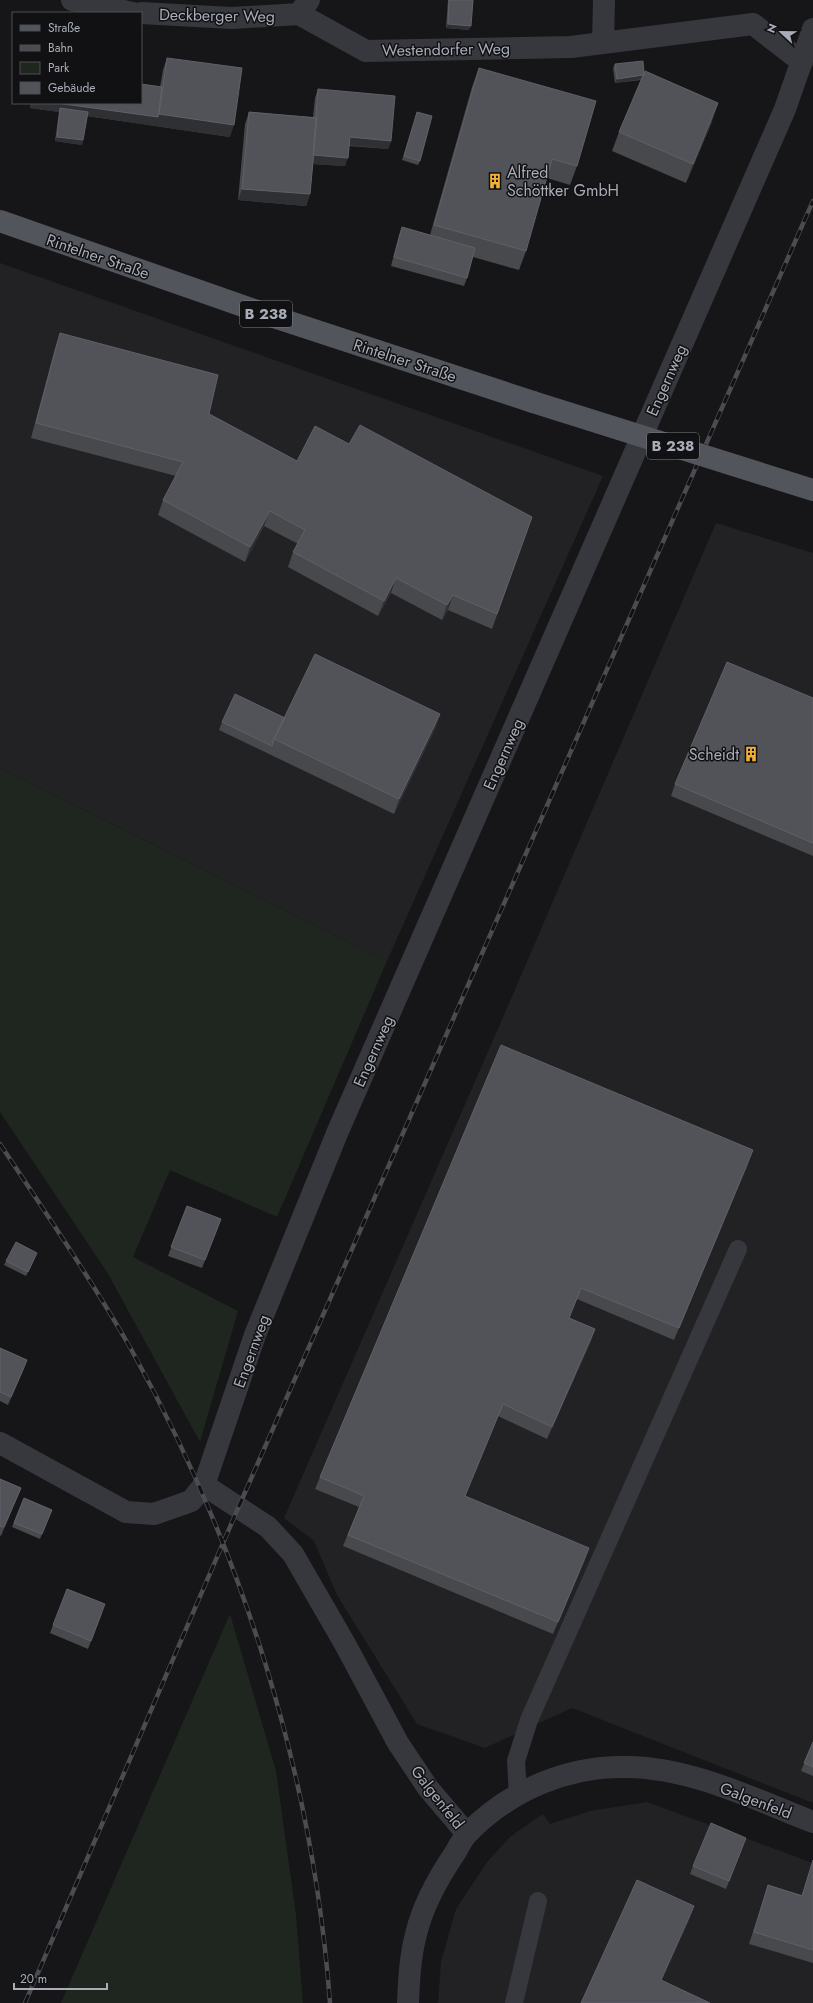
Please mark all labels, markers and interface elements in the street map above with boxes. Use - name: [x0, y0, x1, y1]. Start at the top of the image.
- street label: Deckberger Weg: [159, 3, 275, 28]
- legend: [12, 12, 142, 104]
- north arrow: [761, 12, 801, 52]
- text: Straße: [48, 19, 80, 37]
- text: N: [763, 21, 781, 35]
- street label: Westendorfer Weg: [382, 37, 510, 62]
- text: Bahn: [48, 39, 73, 57]
- text: Park: [48, 59, 70, 77]
- text: Gebäude: [48, 79, 95, 97]
- place label: Alfred Schöttker GmbH: [507, 161, 619, 202]
- building icon: Alfred Schöttker GmbH: [486, 172, 504, 190]
- street label: Rintelner Straße: [43, 228, 152, 285]
- road number: B 238: [240, 301, 292, 327]
- street label: Rintelner Straße: [350, 333, 459, 388]
- street label: Engernweg: [640, 341, 692, 420]
- road number: B 238: [647, 433, 699, 459]
- street label: Engernweg: [477, 715, 529, 794]
- place label: Scheidt: [689, 743, 739, 766]
- building icon: Scheidt: [742, 745, 760, 763]
- street label: Engernweg: [347, 1012, 399, 1091]
- street label: Engernweg: [228, 1311, 275, 1391]
- street label: Galgenfeld: [405, 1761, 470, 1834]
- street label: Galgenfeld: [717, 1776, 795, 1825]
- scale bar: [14, 1965, 107, 1991]
- text: 20 m: [20, 1970, 47, 1988]

